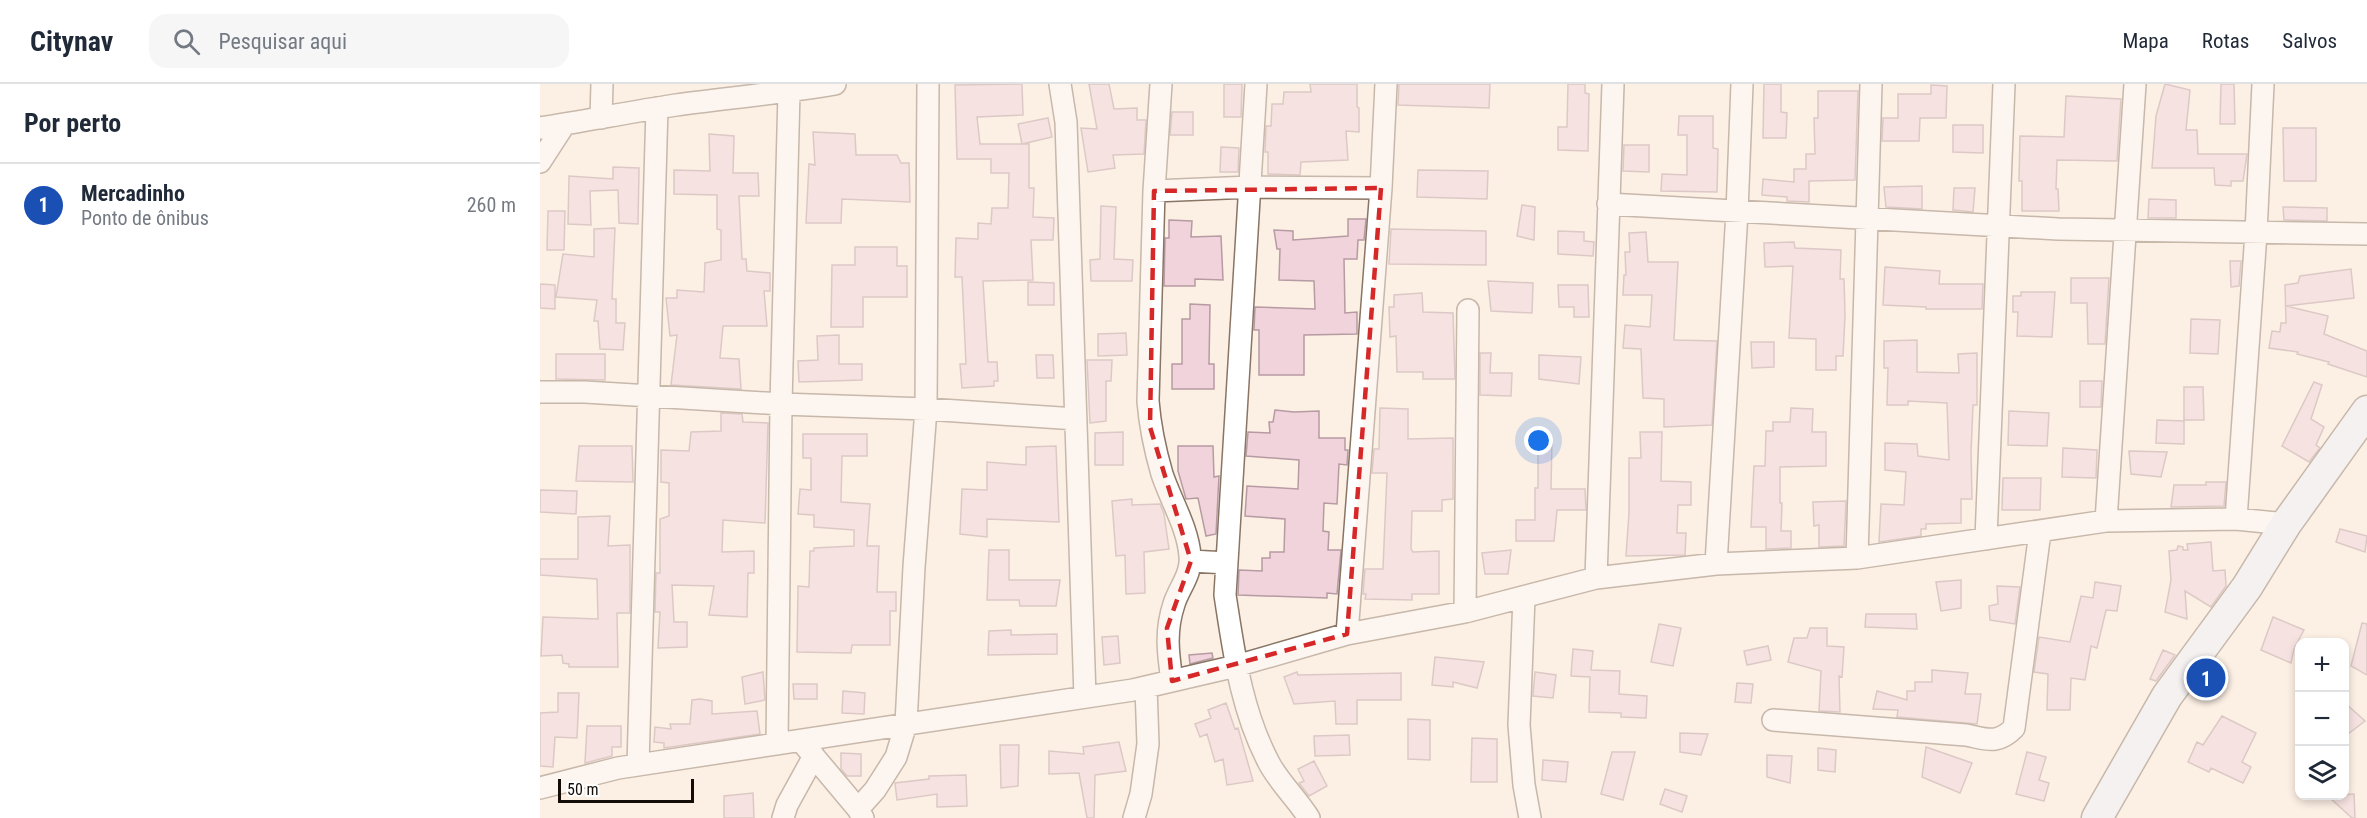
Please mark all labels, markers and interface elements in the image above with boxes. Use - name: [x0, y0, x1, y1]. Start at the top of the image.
- search box: [149, 14, 569, 68]
- text: Citynav: [30, 25, 113, 58]
- icon: search: [170, 25, 203, 58]
- text: Pesquisar aqui: [218, 29, 347, 54]
- text: Mapa: [2122, 29, 2169, 53]
- text: Rotas: [2202, 29, 2249, 53]
- text: Salvos: [2282, 29, 2337, 53]
- text: Por perto: [24, 108, 121, 138]
- text: Mercadinho: [81, 181, 185, 206]
- text: 1: [38, 193, 49, 217]
- text: 260 m: [467, 193, 516, 217]
- text: Ponto de ônibus: [81, 206, 209, 230]
- your location: [1524, 426, 1553, 455]
- map controls: [2295, 638, 2349, 800]
- button: +: [2295, 638, 2349, 692]
- pin: 1: [2186, 656, 2226, 700]
- button: −: [2295, 692, 2349, 746]
- button: layers: [2295, 746, 2349, 800]
- scale bar: [558, 776, 694, 804]
- text: 50 m: [567, 780, 599, 799]

